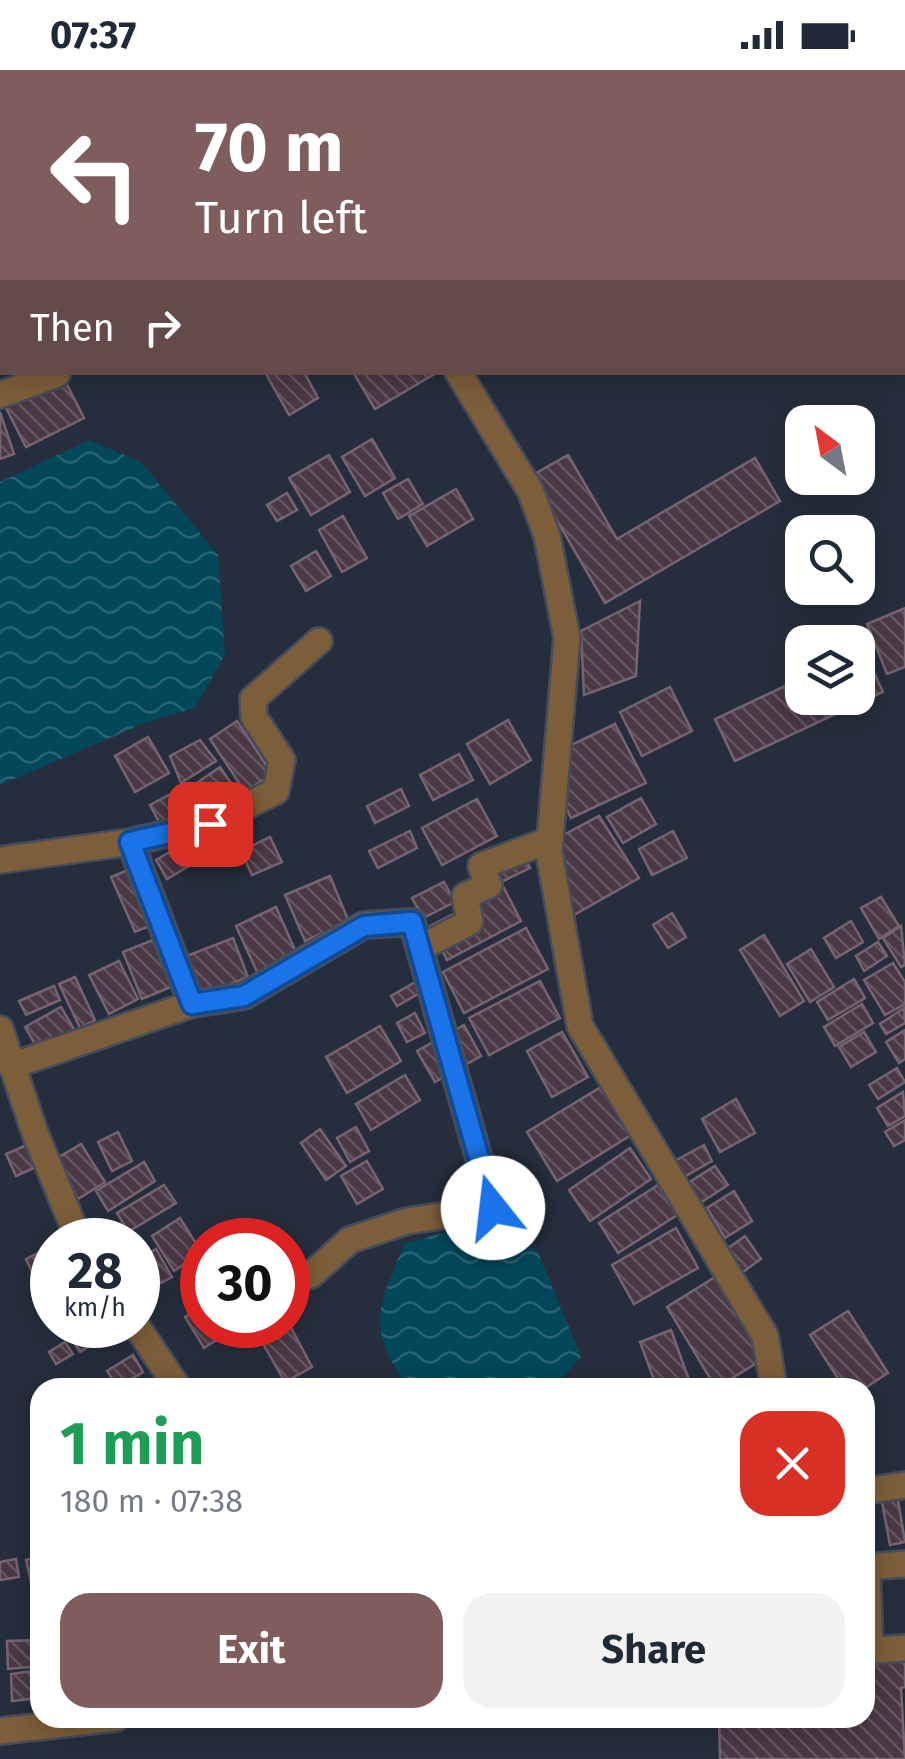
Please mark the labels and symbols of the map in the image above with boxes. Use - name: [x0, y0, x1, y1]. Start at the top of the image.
- north arrow: [785, 405, 875, 495]
- pin: [168, 782, 253, 867]
- position arrow: [441, 1156, 545, 1260]
- speed limit sign: 30: [180, 1218, 310, 1348]

